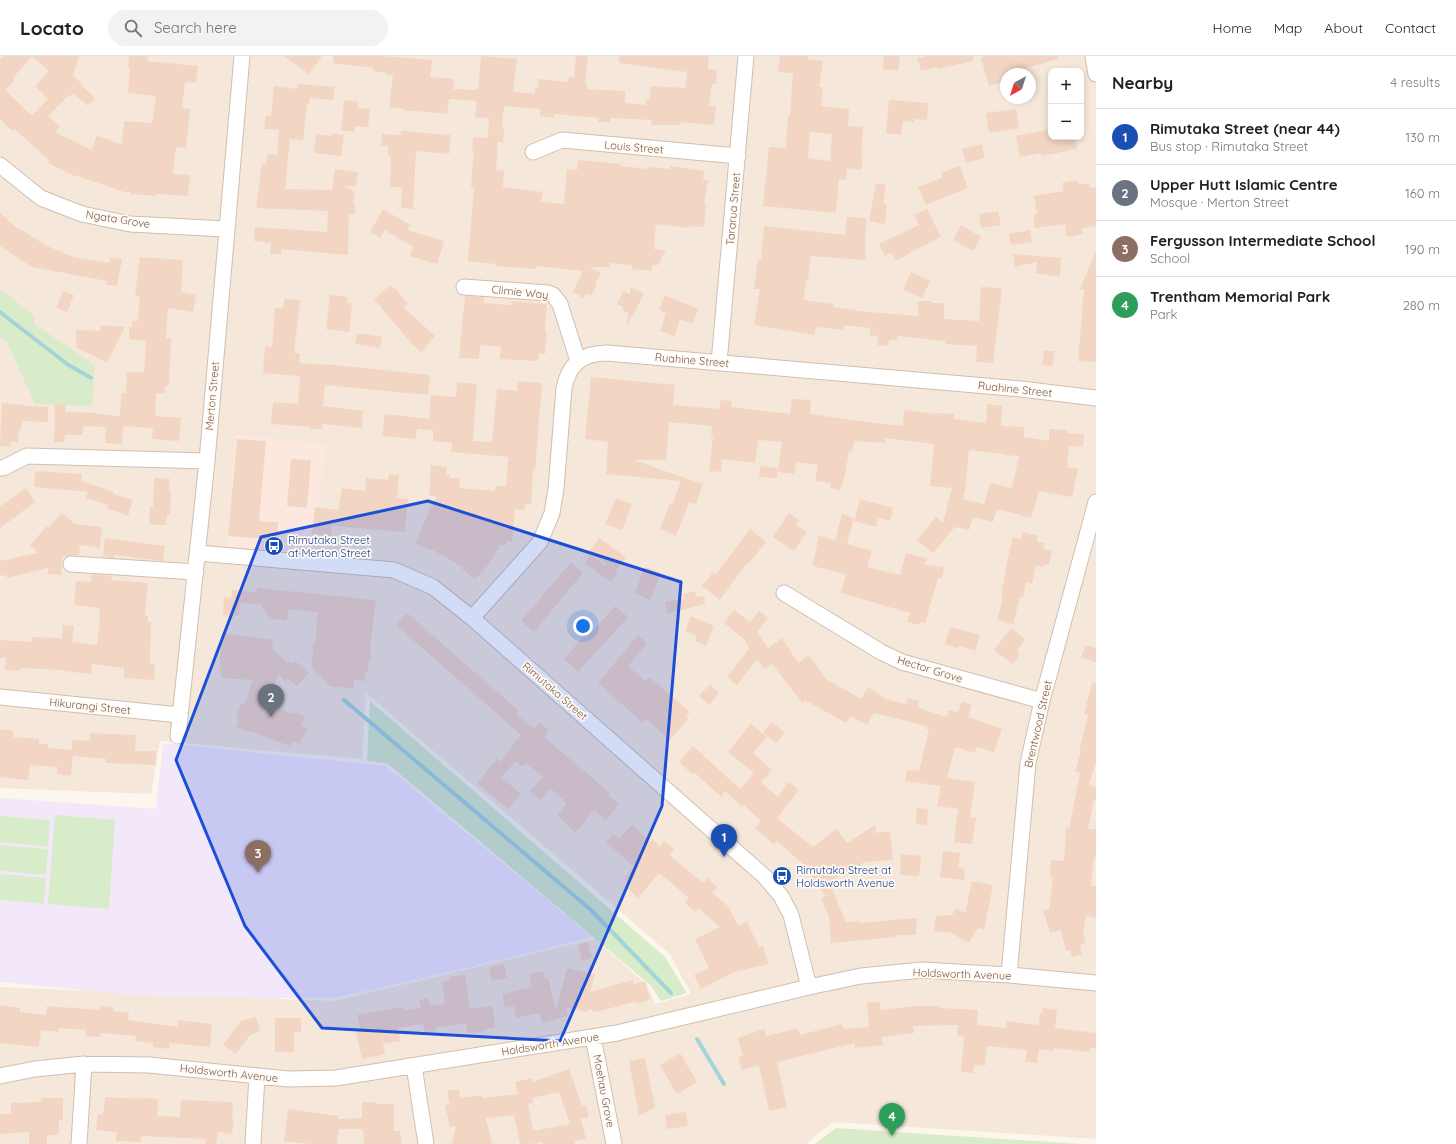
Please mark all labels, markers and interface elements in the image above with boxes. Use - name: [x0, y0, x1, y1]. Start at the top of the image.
- search box: [108, 10, 388, 46]
- text: Locato: [20, 16, 84, 40]
- icon: search: [122, 17, 144, 39]
- text: Search here: [154, 18, 237, 37]
- text: Home: [1213, 19, 1252, 37]
- text: Map: [1274, 19, 1302, 37]
- text: About: [1324, 19, 1363, 37]
- text: Contact: [1385, 19, 1436, 37]
- north arrow: [1000, 68, 1036, 104]
- map controls: [1048, 68, 1084, 140]
- button: +: [1048, 68, 1084, 104]
- text: Nearby: [1112, 72, 1173, 93]
- text: 4 results: [1390, 74, 1440, 90]
- button: −: [1048, 104, 1084, 140]
- text: Rimutaka Street (near 44): [1150, 119, 1340, 138]
- text: 1: [1122, 129, 1128, 145]
- text: 130 m: [1405, 129, 1440, 145]
- street label: Louis Street: [604, 137, 664, 157]
- text: Bus stop · Rimutaka Street: [1150, 138, 1308, 154]
- street label: Tararua Street: [723, 172, 743, 246]
- text: Upper Hutt Islamic Centre: [1150, 175, 1338, 194]
- text: 2: [1121, 185, 1129, 201]
- text: 160 m: [1405, 185, 1440, 201]
- text: Mosque · Merton Street: [1150, 194, 1289, 210]
- street label: Ngata Grove: [85, 207, 151, 231]
- text: Fergusson Intermediate School: [1150, 231, 1376, 250]
- text: 3: [1122, 241, 1128, 257]
- text: 190 m: [1405, 241, 1440, 257]
- text: School: [1150, 250, 1190, 266]
- street label: Climie Way: [491, 282, 549, 302]
- text: Trentham Memorial Park: [1150, 287, 1330, 306]
- text: 4: [1121, 297, 1129, 313]
- text: 280 m: [1403, 297, 1440, 313]
- text: Park: [1150, 306, 1178, 322]
- street label: Ruahine Street: [654, 350, 730, 370]
- street label: Merton Street: [202, 361, 222, 431]
- street label: Ruahine Street: [977, 378, 1053, 400]
- place label: Rimutaka Street at Merton Street: [288, 533, 371, 560]
- bus stop icon: Rimutaka Street at Merton Street: [263, 535, 285, 557]
- your location: [573, 616, 593, 636]
- street label: Hector Grove: [896, 652, 964, 686]
- street label: Rimutaka Street: [519, 659, 591, 723]
- street label: Brentwood Street: [1021, 679, 1055, 769]
- pin: 2: [258, 684, 284, 717]
- street label: Hikurangi Street: [49, 695, 132, 717]
- pin: 1: [711, 824, 737, 857]
- pin: 3: [245, 840, 271, 873]
- place label: Rimutaka Street at Holdsworth Avenue: [796, 863, 895, 890]
- bus stop icon: Rimutaka Street at Holdsworth Avenue: [771, 865, 793, 887]
- street label: Holdsworth Avenue: [913, 965, 1011, 983]
- street label: Holdsworth Avenue: [500, 1029, 600, 1059]
- street label: Moehau Grove: [590, 1053, 618, 1129]
- street label: Holdsworth Avenue: [179, 1061, 279, 1085]
- pin: 4: [879, 1103, 905, 1136]

